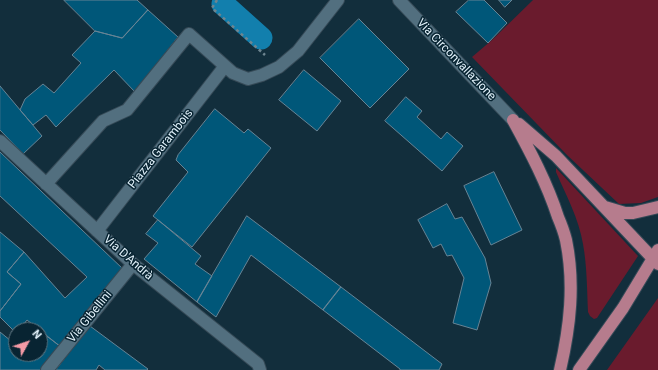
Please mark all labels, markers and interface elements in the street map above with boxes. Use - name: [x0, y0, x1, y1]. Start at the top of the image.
- street label: Via Circonvallazione: [413, 16, 499, 104]
- street label: Piazza Garambois: [126, 106, 196, 192]
- street label: Via D'Andrà: [100, 233, 156, 283]
- street label: Via Gibellini: [65, 288, 115, 346]
- north arrow: [8, 322, 48, 362]
- text: N: [29, 327, 44, 342]

